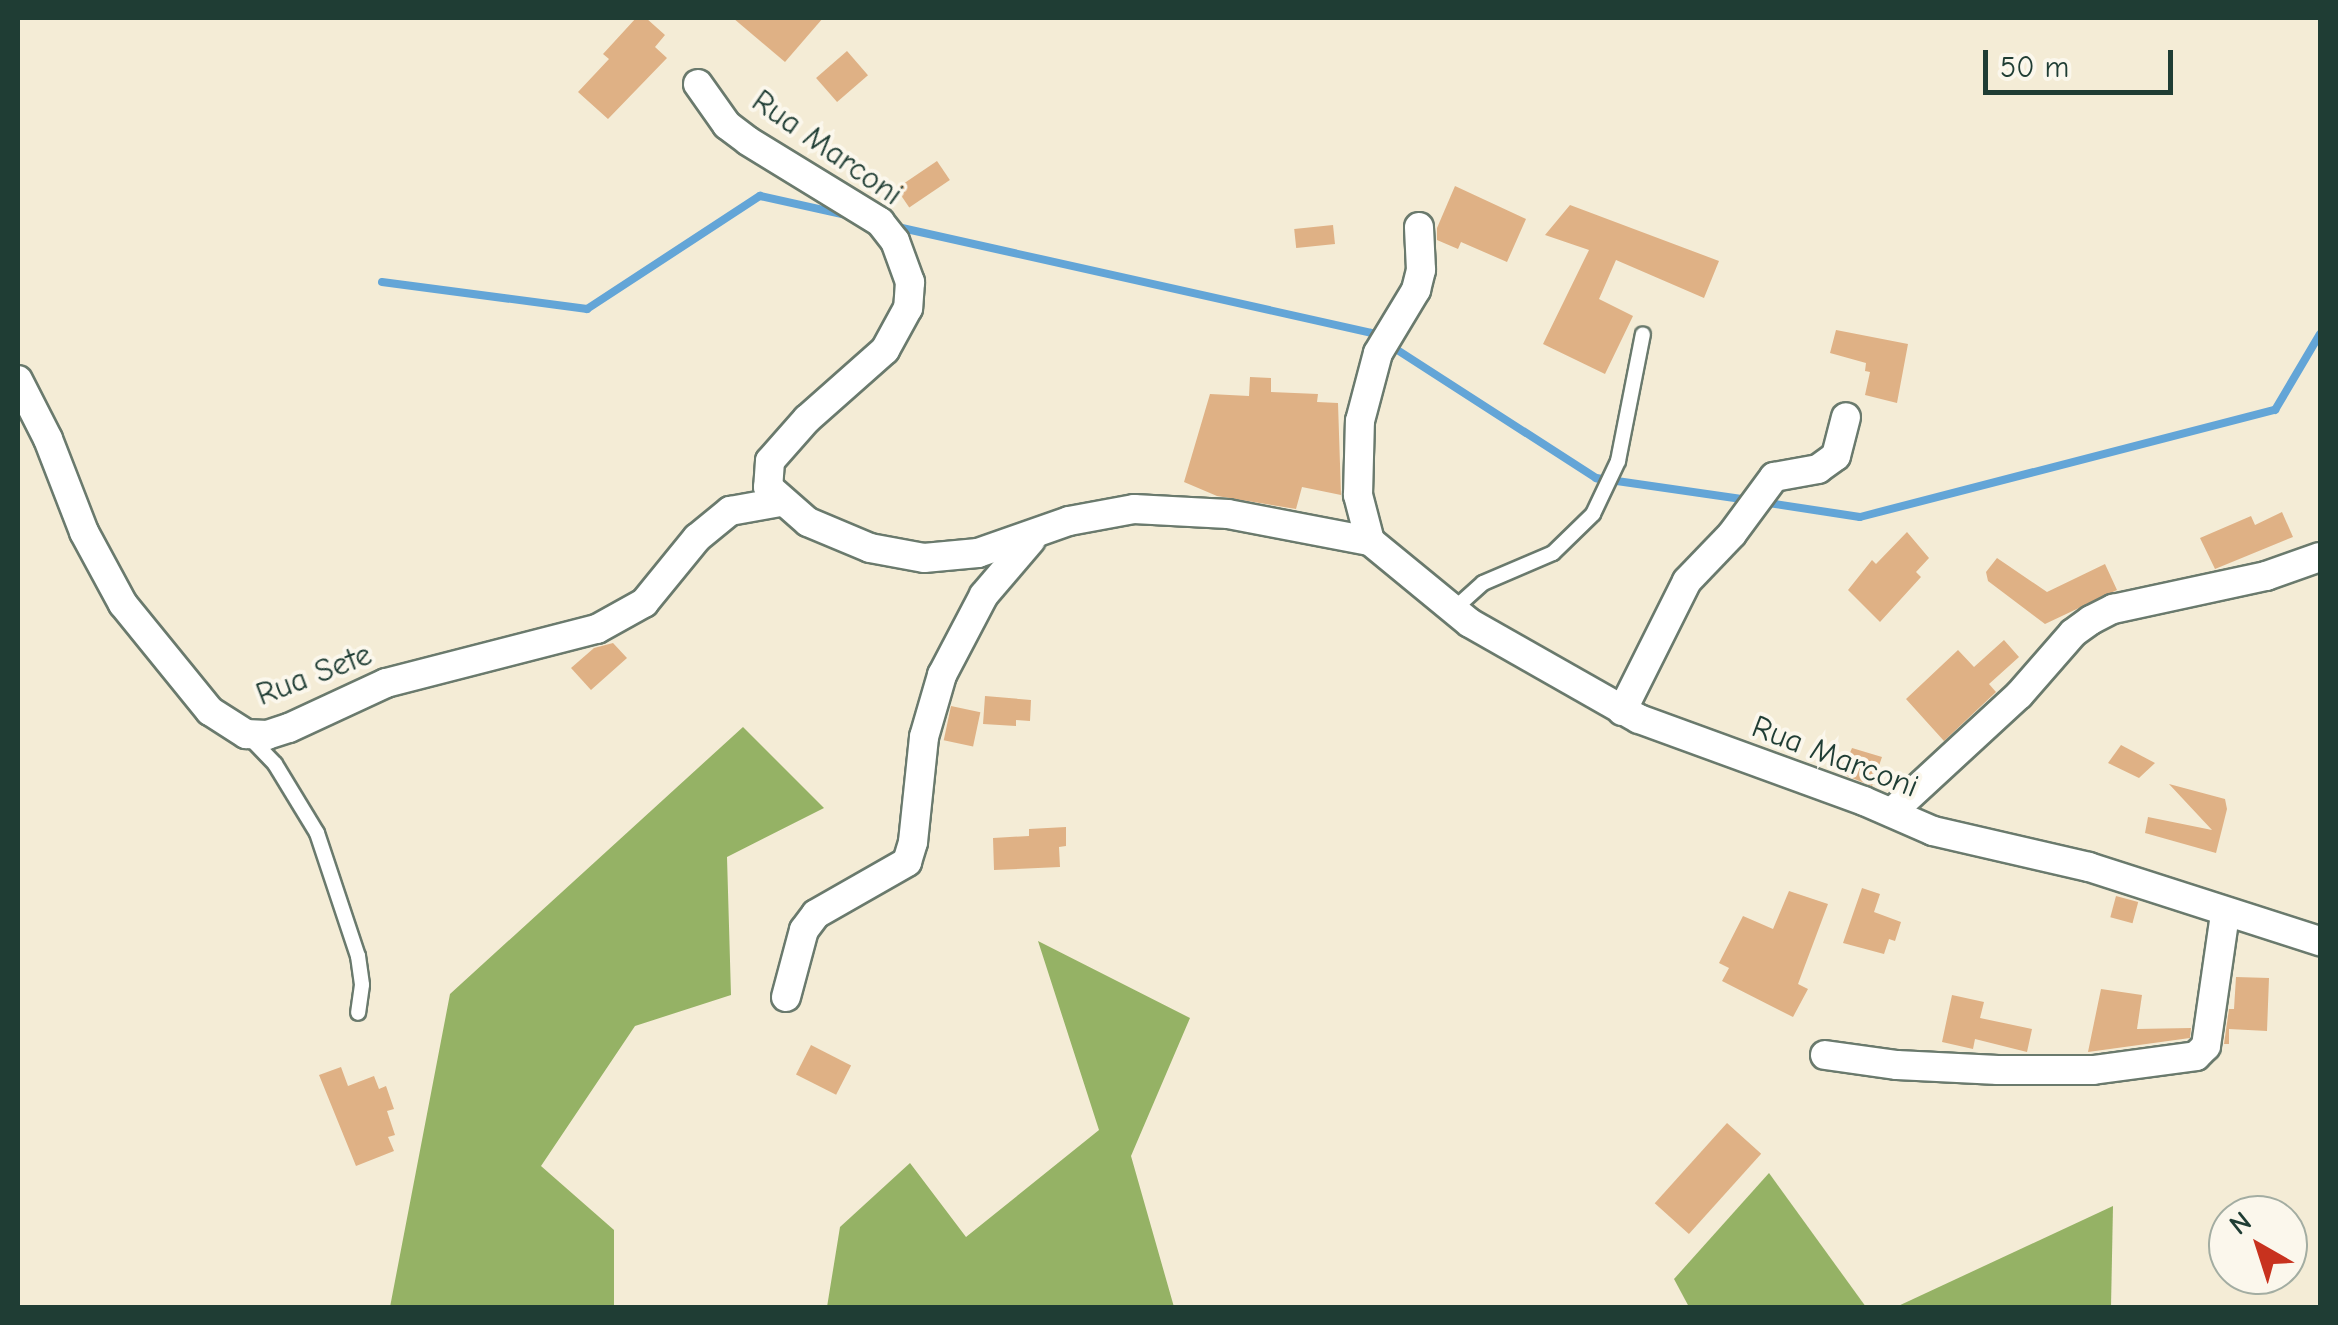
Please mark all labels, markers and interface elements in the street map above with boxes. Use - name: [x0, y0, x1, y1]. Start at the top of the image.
- scale bar: [1988, 30, 2178, 92]
- text: 50 m: [2000, 50, 2069, 85]
- street label: Rua Marconi: [744, 82, 910, 214]
- street label: Rua Sete: [251, 635, 377, 715]
- street label: Rua Marconi: [1746, 708, 1924, 806]
- north arrow: [2208, 1195, 2308, 1295]
- text: N: [2223, 1205, 2258, 1241]

